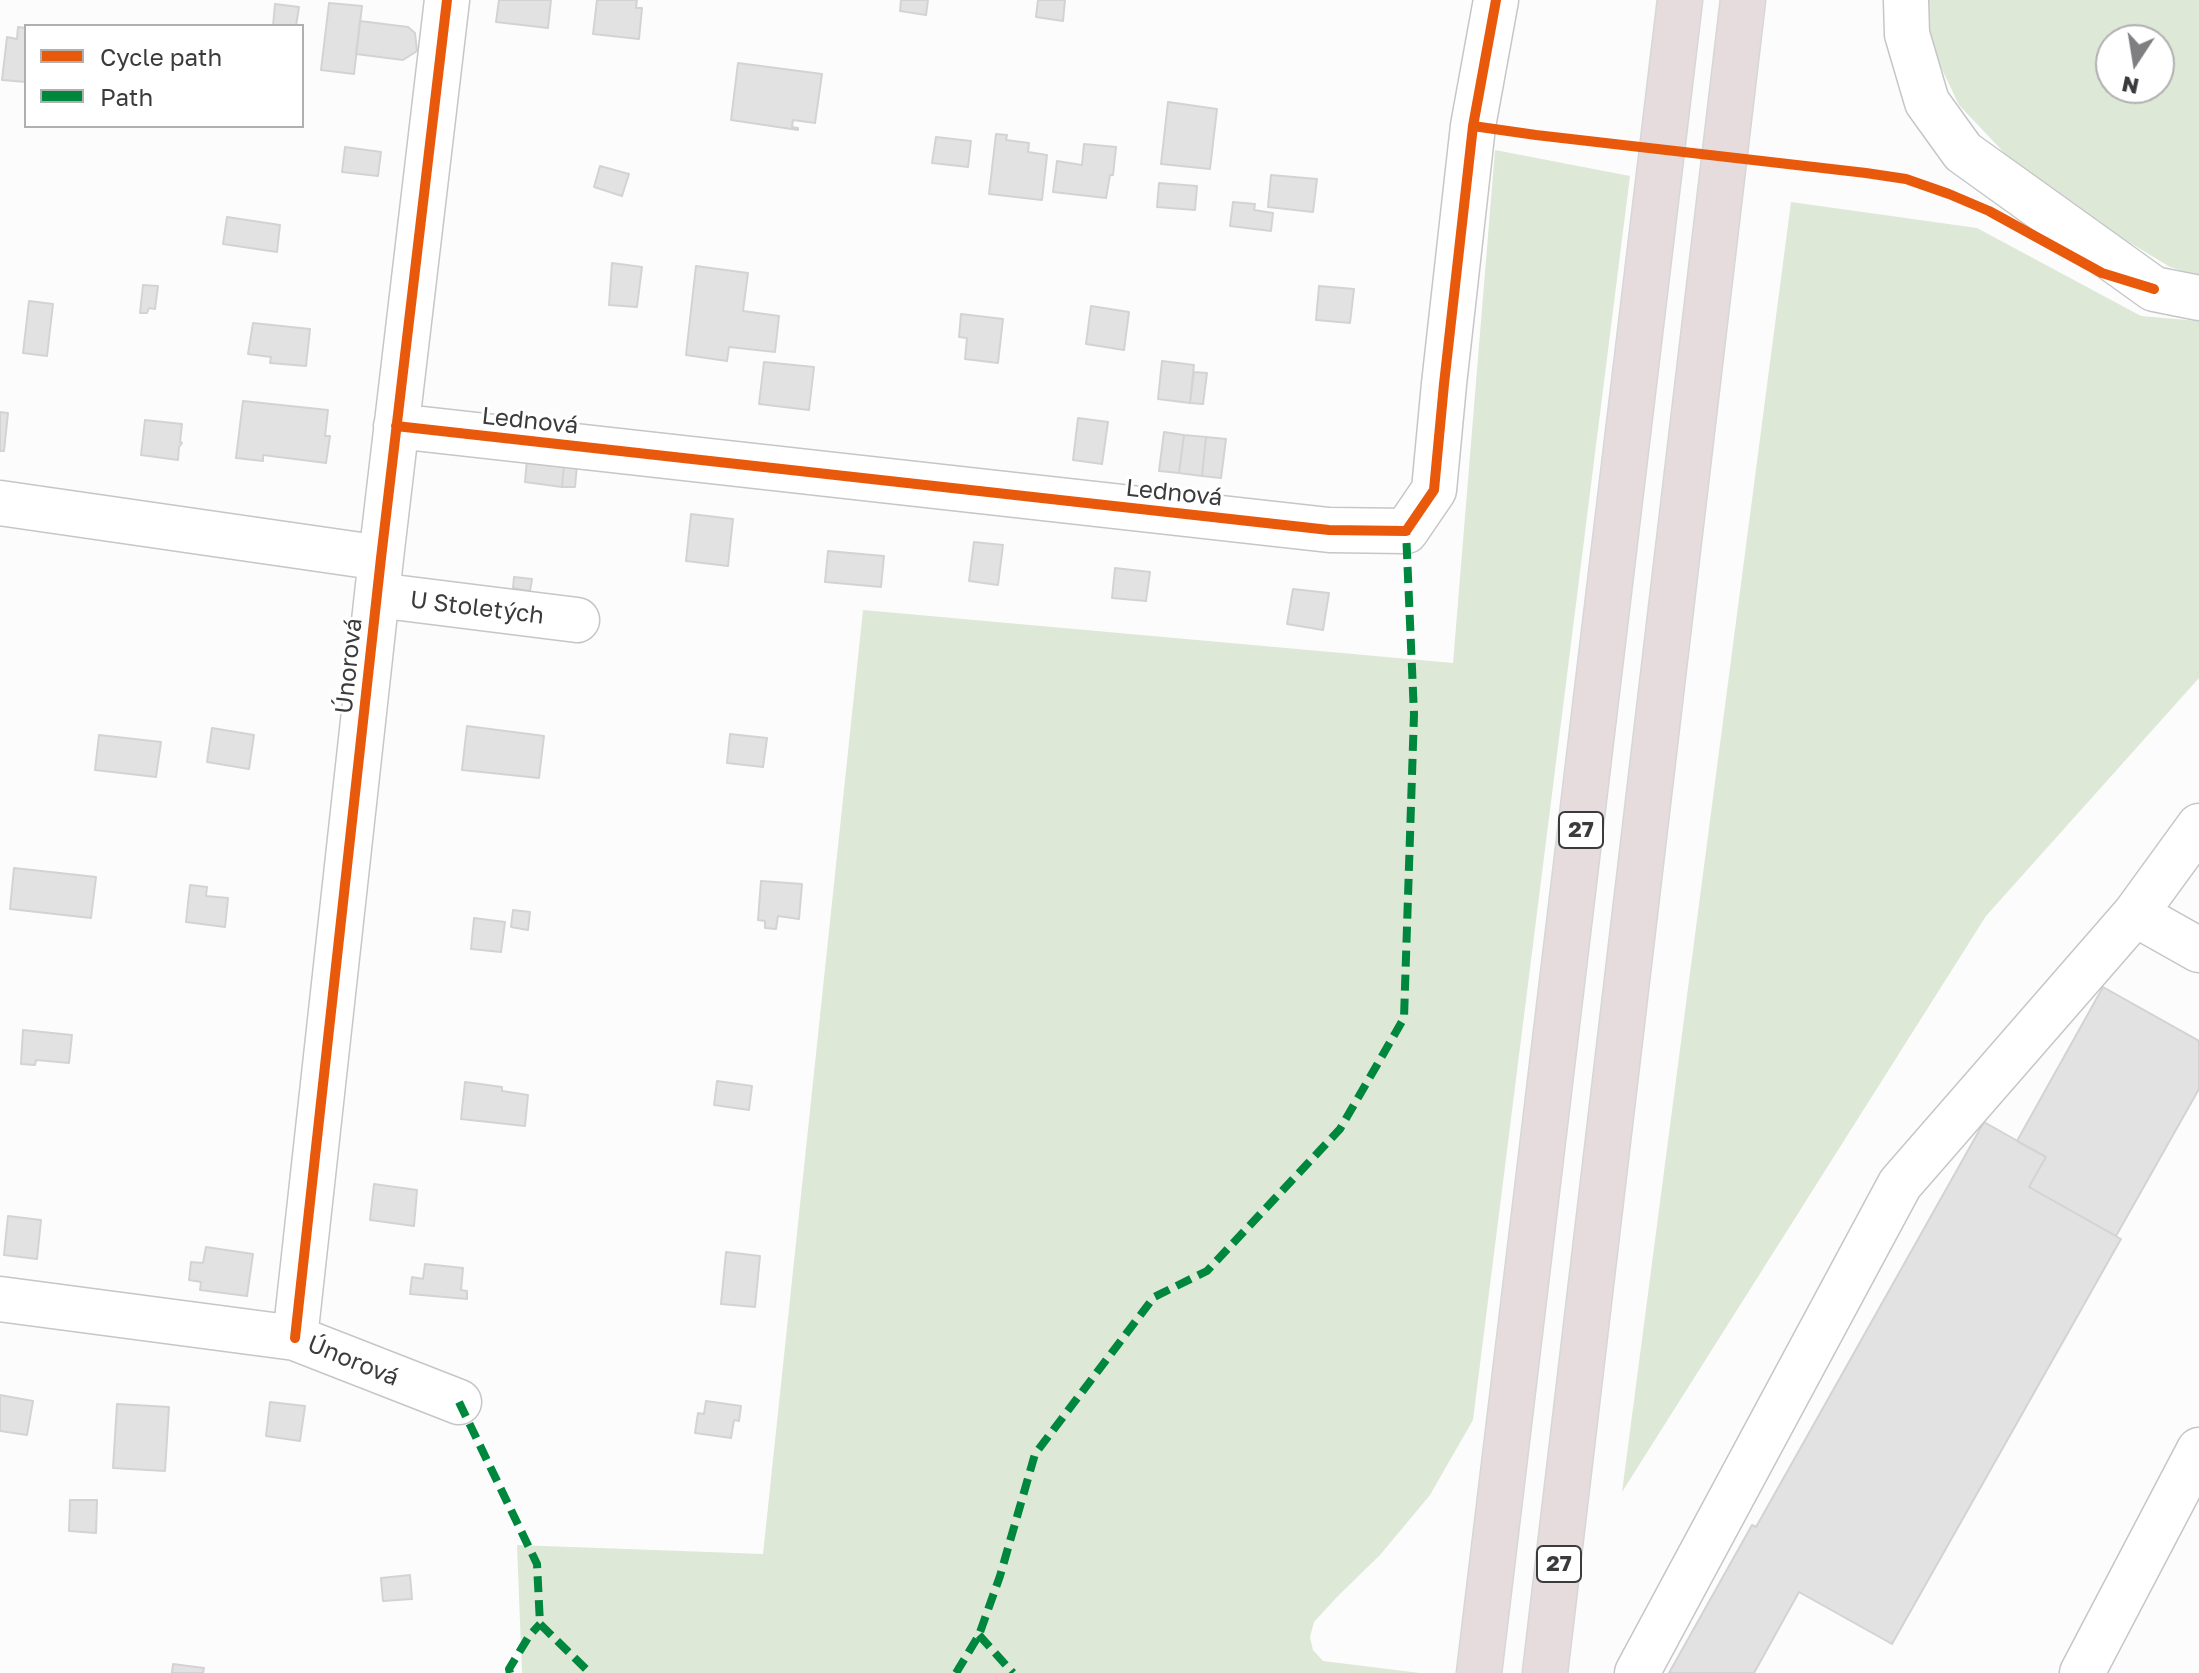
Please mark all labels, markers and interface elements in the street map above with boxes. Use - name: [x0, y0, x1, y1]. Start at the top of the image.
- legend: [24, 24, 304, 128]
- north arrow: [2095, 24, 2175, 104]
- text: Cycle path: [100, 42, 222, 71]
- text: N: [2119, 71, 2141, 101]
- text: Path: [100, 82, 153, 111]
- street label: Lednová: [480, 402, 580, 440]
- street label: Lednová: [1124, 474, 1224, 512]
- street label: U Stoletých: [408, 586, 546, 630]
- street label: Únorová: [330, 617, 368, 715]
- road number: 27: [1559, 812, 1603, 848]
- street label: Únorová: [303, 1330, 403, 1392]
- road number: 27: [1537, 1546, 1581, 1582]

